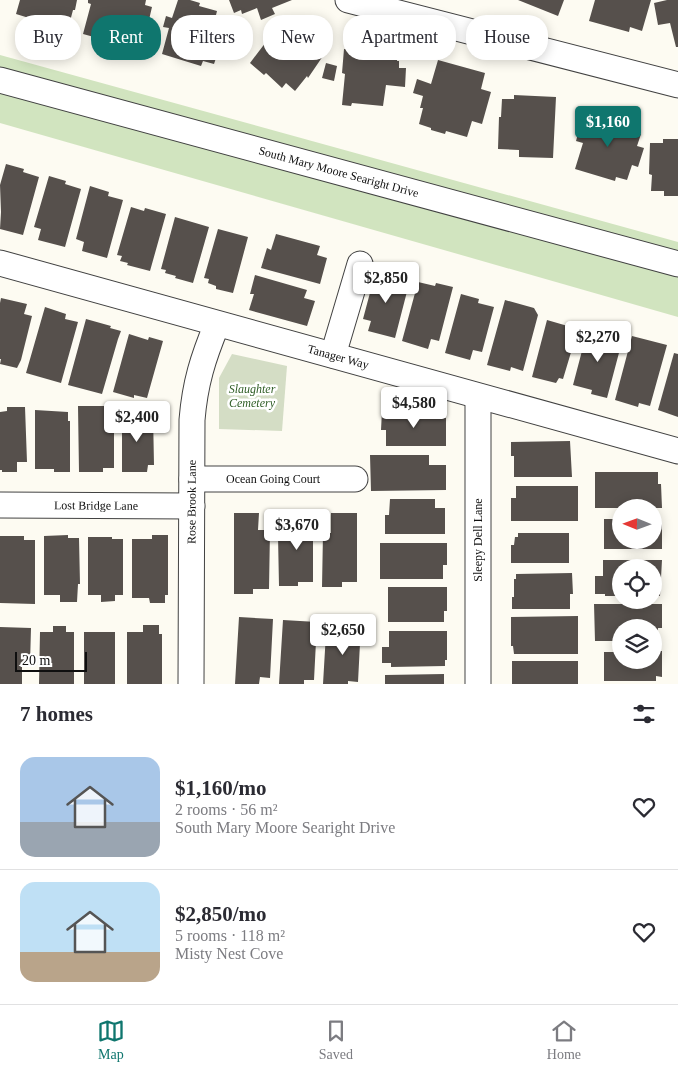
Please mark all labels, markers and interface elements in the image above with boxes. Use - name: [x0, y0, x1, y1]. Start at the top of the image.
- chip: Buy: [15, 15, 81, 60]
- chip: Rent: [91, 15, 161, 60]
- chip: Filters: [171, 15, 253, 60]
- chip: New: [263, 15, 333, 60]
- chip: Apartment: [343, 15, 456, 60]
- chip: House: [466, 15, 548, 60]
- pin: $1,160: [567, 106, 649, 148]
- text: $1,160: [586, 113, 630, 130]
- street label: South Mary Moore Searight Drive: [257, 144, 420, 200]
- pin: $2,850: [345, 262, 427, 304]
- text: $2,850: [364, 269, 408, 286]
- pin: $2,270: [557, 320, 639, 363]
- text: $2,270: [576, 328, 620, 345]
- street label: Tanager Way: [306, 342, 370, 372]
- park label: Slaughter Cemetery: [229, 382, 276, 410]
- pin: $4,580: [373, 386, 455, 429]
- text: $4,580: [392, 394, 436, 411]
- pin: $2,400: [96, 400, 178, 443]
- text: $2,400: [115, 408, 159, 425]
- street label: Rose Brook Lane: [185, 460, 199, 544]
- street label: Ocean Going Court: [226, 472, 321, 486]
- street label: Lost Bridge Lane: [54, 498, 138, 513]
- street label: Sleepy Dell Lane: [471, 498, 485, 582]
- north arrow: [612, 499, 662, 549]
- map controls: [612, 499, 662, 669]
- pin: $3,670: [256, 508, 338, 551]
- text: $3,670: [275, 516, 319, 533]
- button: locate: [612, 559, 662, 609]
- pin: $2,650: [302, 614, 384, 656]
- button: layers: [612, 619, 662, 669]
- text: $2,650: [321, 621, 365, 638]
- scale bar: [15, 649, 88, 672]
- text: 20 m: [22, 653, 50, 668]
- icon: filters: [630, 700, 658, 728]
- text: 7 homes: [20, 702, 93, 726]
- text: $1,160/mo: [175, 776, 267, 800]
- icon: home: [60, 777, 120, 837]
- icon: heart: [630, 793, 658, 821]
- text: 2 rooms · 56 m²: [175, 801, 278, 818]
- text: South Mary Moore Searight Drive: [175, 819, 395, 836]
- icon: home: [60, 902, 120, 962]
- text: $2,850/mo: [175, 902, 267, 926]
- icon: heart: [630, 918, 658, 946]
- text: 5 rooms · 118 m²: [175, 927, 285, 944]
- text: Misty Nest Cove: [175, 945, 283, 962]
- tab: Map: [97, 1017, 125, 1063]
- tab: Saved: [319, 1017, 353, 1063]
- tab: Home: [547, 1017, 581, 1063]

